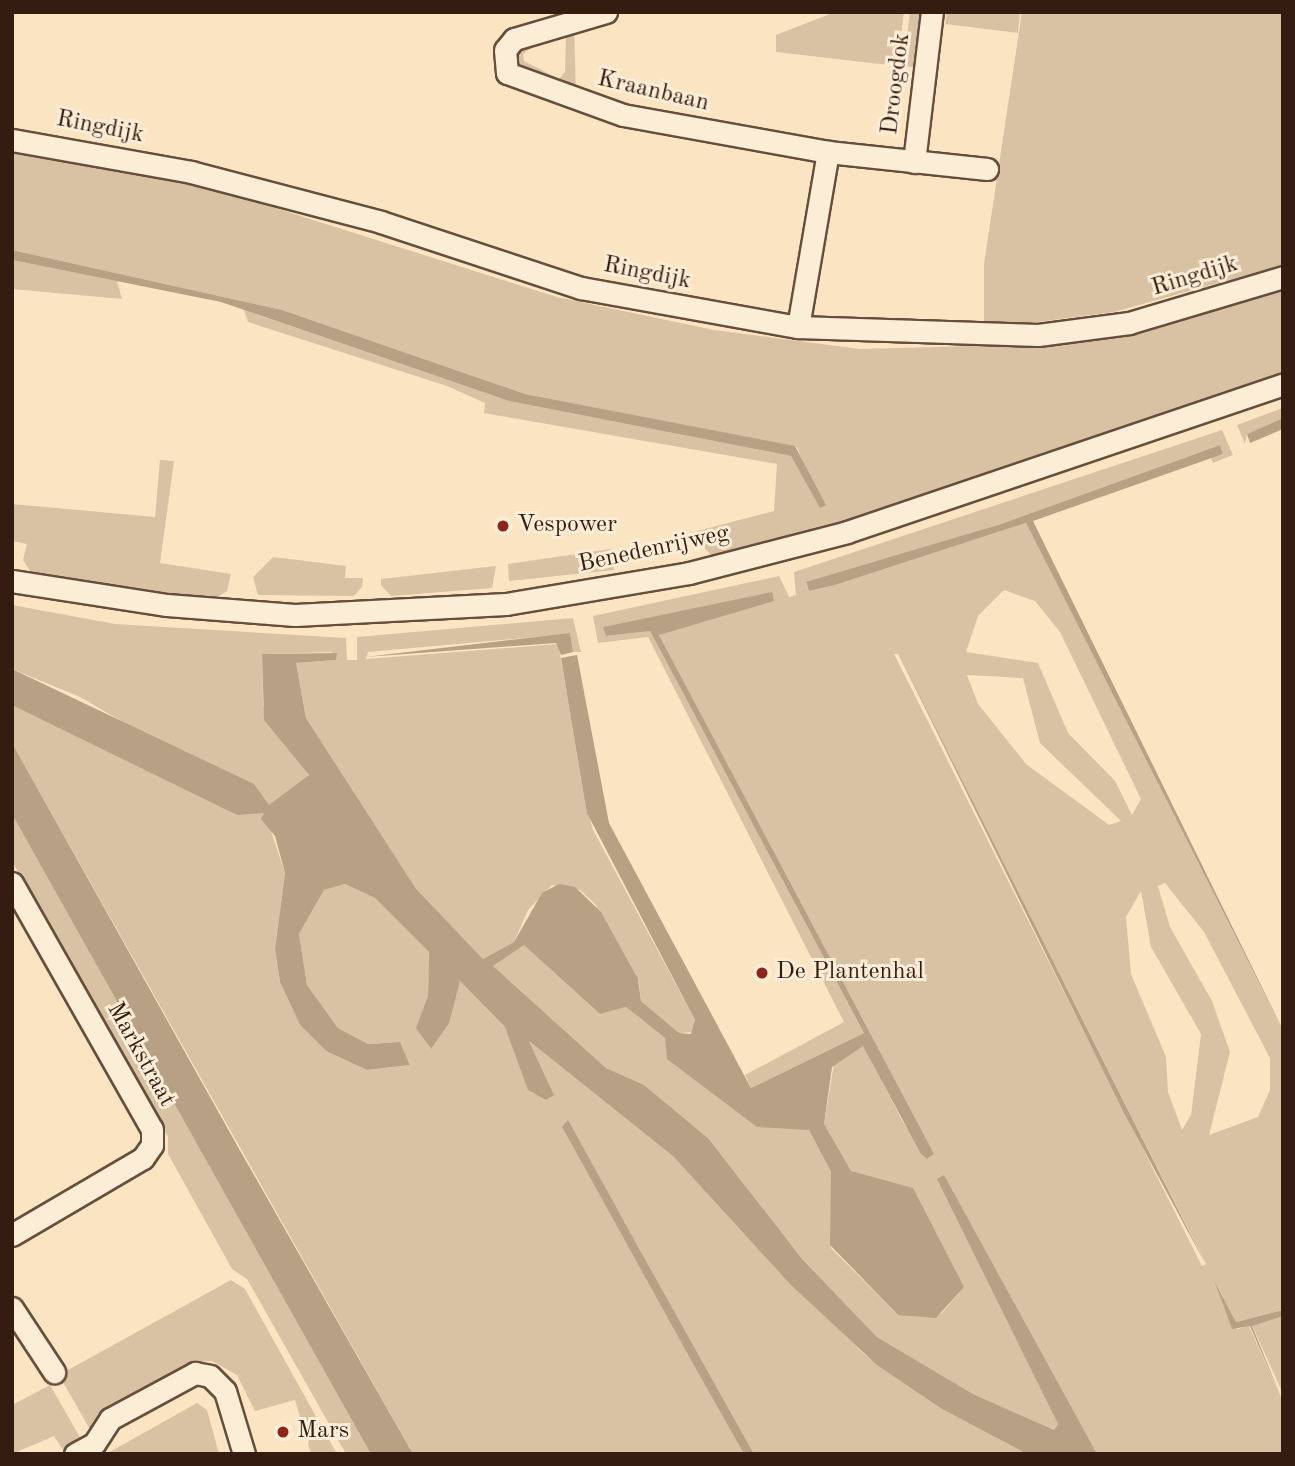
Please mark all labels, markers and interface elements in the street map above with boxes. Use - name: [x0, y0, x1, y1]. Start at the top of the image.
- street label: Droogdok: [876, 32, 918, 136]
- street label: Kraanbaan: [594, 65, 712, 119]
- street label: Ringdijk: [54, 105, 146, 151]
- street label: Ringdijk: [1148, 250, 1242, 304]
- street label: Ringdijk: [601, 251, 693, 297]
- place label: Vespower: [517, 512, 617, 540]
- marker: Vespower: [495, 518, 511, 534]
- street label: Benedenrijweg: [576, 520, 732, 580]
- place label: De Plantenhal: [776, 959, 924, 987]
- marker: De Plantenhal: [754, 965, 770, 981]
- street label: Markstraat: [100, 998, 180, 1112]
- place label: Mars: [297, 1418, 349, 1446]
- marker: Mars: [275, 1424, 291, 1440]

